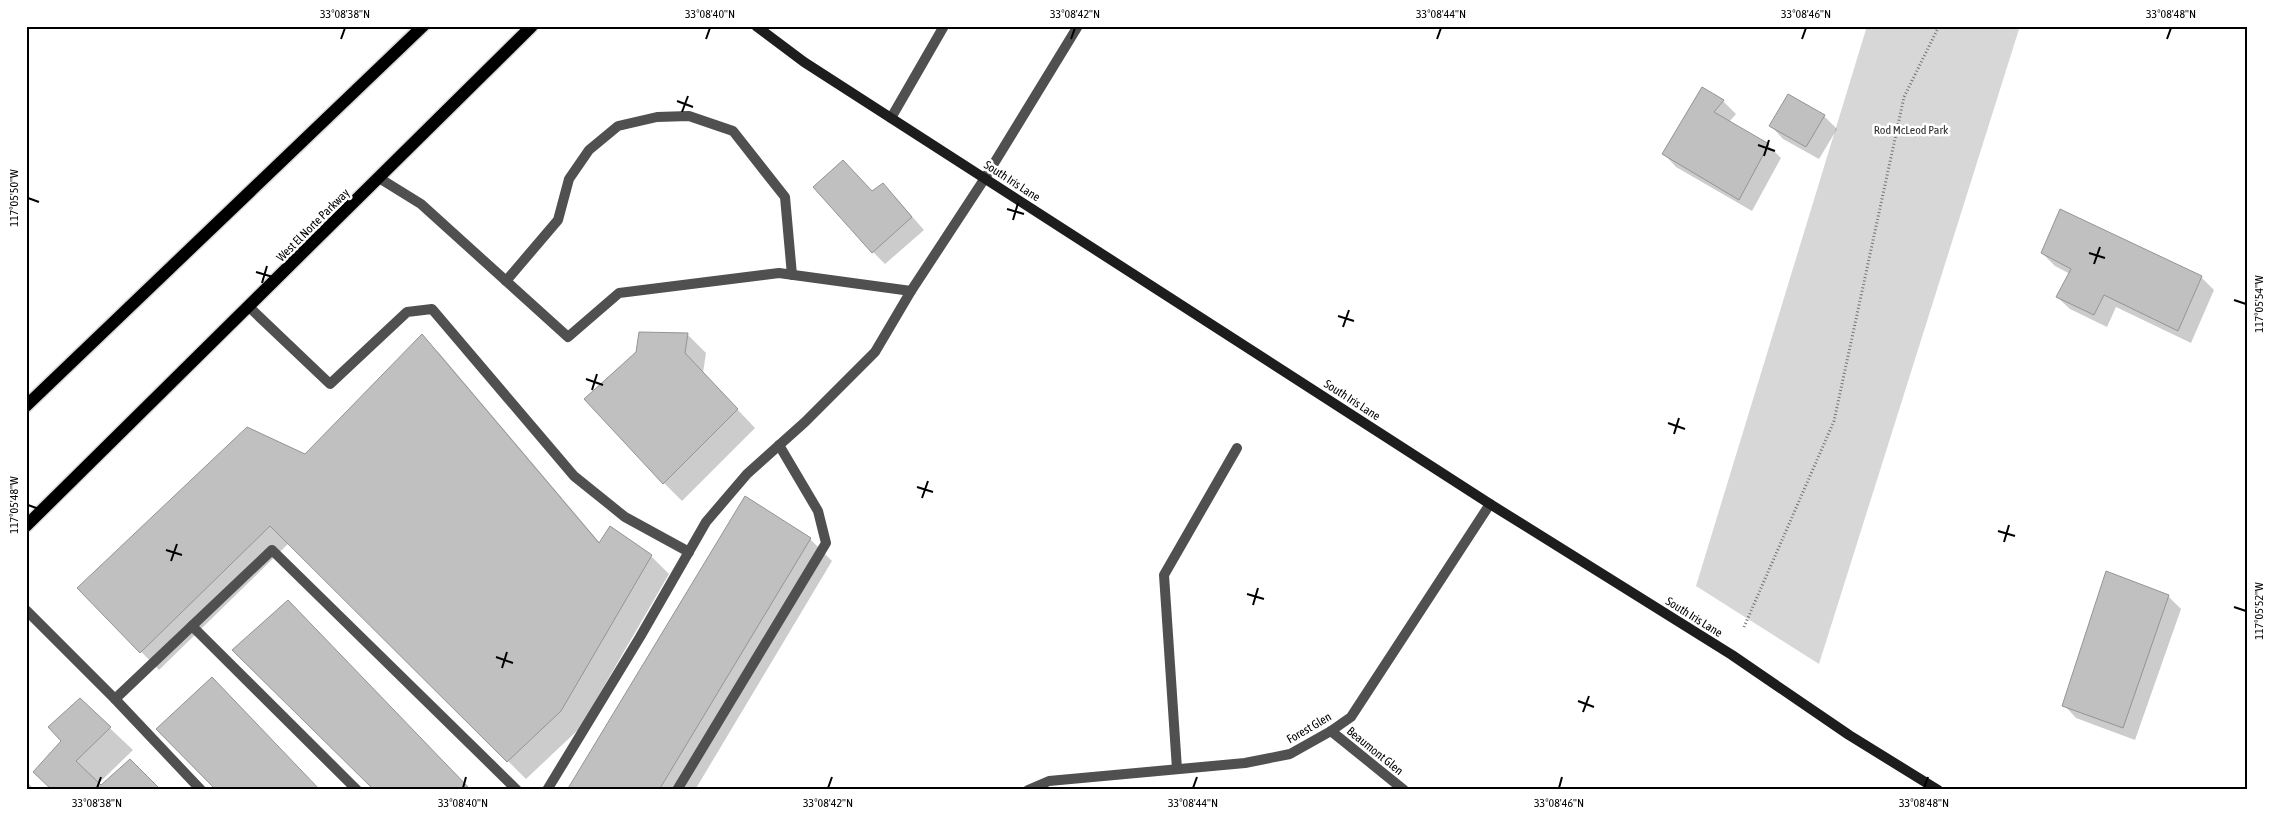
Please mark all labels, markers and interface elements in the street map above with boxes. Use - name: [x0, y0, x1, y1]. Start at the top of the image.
- text: 33°08'38"N: [320, 7, 370, 21]
- text: 33°08'40"N: [685, 7, 735, 21]
- text: 33°08'42"N: [1050, 7, 1100, 21]
- text: 33°08'44"N: [1416, 7, 1466, 21]
- text: 33°08'46"N: [1781, 7, 1831, 21]
- text: 33°08'48"N: [2146, 7, 2196, 21]
- park label: Rod McLeod Park: [1874, 123, 1949, 137]
- street label: South Iris Lane: [981, 158, 1043, 204]
- text: 117°05'50"W: [7, 169, 21, 227]
- street label: West El Norte Parkway: [274, 186, 352, 264]
- text: 117°05'54"W: [2252, 275, 2266, 333]
- street label: South Iris Lane: [1321, 377, 1383, 423]
- text: 117°05'48"W: [7, 476, 21, 534]
- text: 117°05'52"W: [2252, 582, 2266, 640]
- street label: South Iris Lane: [1663, 594, 1725, 640]
- street label: Forest Glen: [1284, 710, 1334, 746]
- street label: Beaumont Glen: [1344, 724, 1406, 778]
- text: 33°08'38"N: [72, 796, 122, 810]
- text: 33°08'40"N: [438, 796, 488, 810]
- text: 33°08'42"N: [803, 796, 853, 810]
- text: 33°08'44"N: [1168, 796, 1218, 810]
- text: 33°08'46"N: [1534, 796, 1584, 810]
- text: 33°08'48"N: [1899, 796, 1949, 810]

